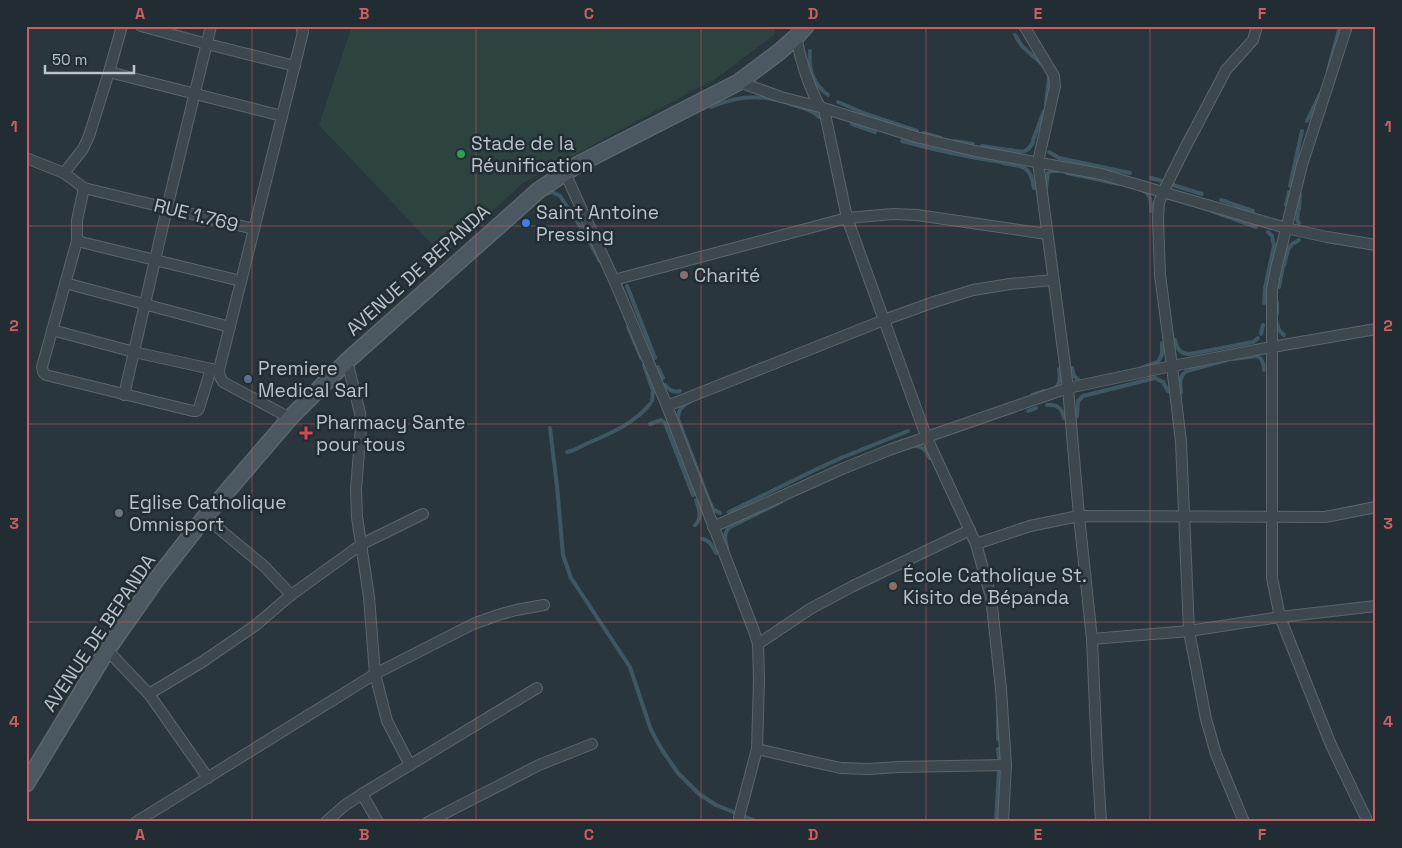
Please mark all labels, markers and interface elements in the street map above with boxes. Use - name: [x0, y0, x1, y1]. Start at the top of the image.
- text: A: [135, 3, 145, 24]
- text: B: [359, 3, 369, 24]
- text: C: [584, 3, 594, 24]
- text: D: [808, 3, 818, 24]
- text: E: [1034, 3, 1043, 24]
- text: F: [1258, 3, 1267, 24]
- scale bar: [45, 42, 134, 74]
- text: 50 m: [52, 50, 87, 69]
- text: 1: [10, 116, 18, 137]
- text: 1: [1384, 116, 1392, 137]
- place label: Stade de la Réunification: [471, 131, 593, 178]
- marker: Stade de la Réunification: [455, 148, 467, 160]
- street label: RUE 1.769: [151, 192, 241, 238]
- street label: AVENUE DE BEPANDA: [341, 199, 495, 341]
- place label: Saint Antoine Pressing: [536, 200, 659, 247]
- marker: Saint Antoine Pressing: [520, 217, 532, 229]
- place label: Charité: [694, 263, 760, 288]
- marker: Charité: [678, 269, 690, 281]
- text: 2: [9, 315, 19, 336]
- text: 2: [1383, 315, 1393, 336]
- place label: Premiere Medical Sarl: [258, 356, 369, 403]
- marker: Premiere Medical Sarl: [242, 373, 254, 385]
- place label: Pharmacy Sante pour tous: [316, 410, 466, 457]
- marker: Pharmacy Sante pour tous: [300, 427, 312, 439]
- place label: Eglise Catholique Omnisport: [129, 490, 286, 537]
- marker: Eglise Catholique Omnisport: [113, 507, 125, 519]
- text: 3: [9, 513, 19, 534]
- text: 3: [1383, 513, 1393, 534]
- street label: AVENUE DE BEPANDA: [37, 549, 161, 717]
- place label: École Catholique St. Kisito de Bépanda: [903, 563, 1087, 610]
- marker: École Catholique St. Kisito de Bépanda: [887, 580, 899, 592]
- text: 4: [9, 711, 19, 732]
- text: 4: [1383, 711, 1393, 732]
- text: A: [135, 824, 145, 845]
- text: B: [359, 824, 369, 845]
- text: C: [584, 824, 594, 845]
- text: D: [808, 824, 818, 845]
- text: E: [1034, 824, 1043, 845]
- text: F: [1258, 824, 1267, 845]

